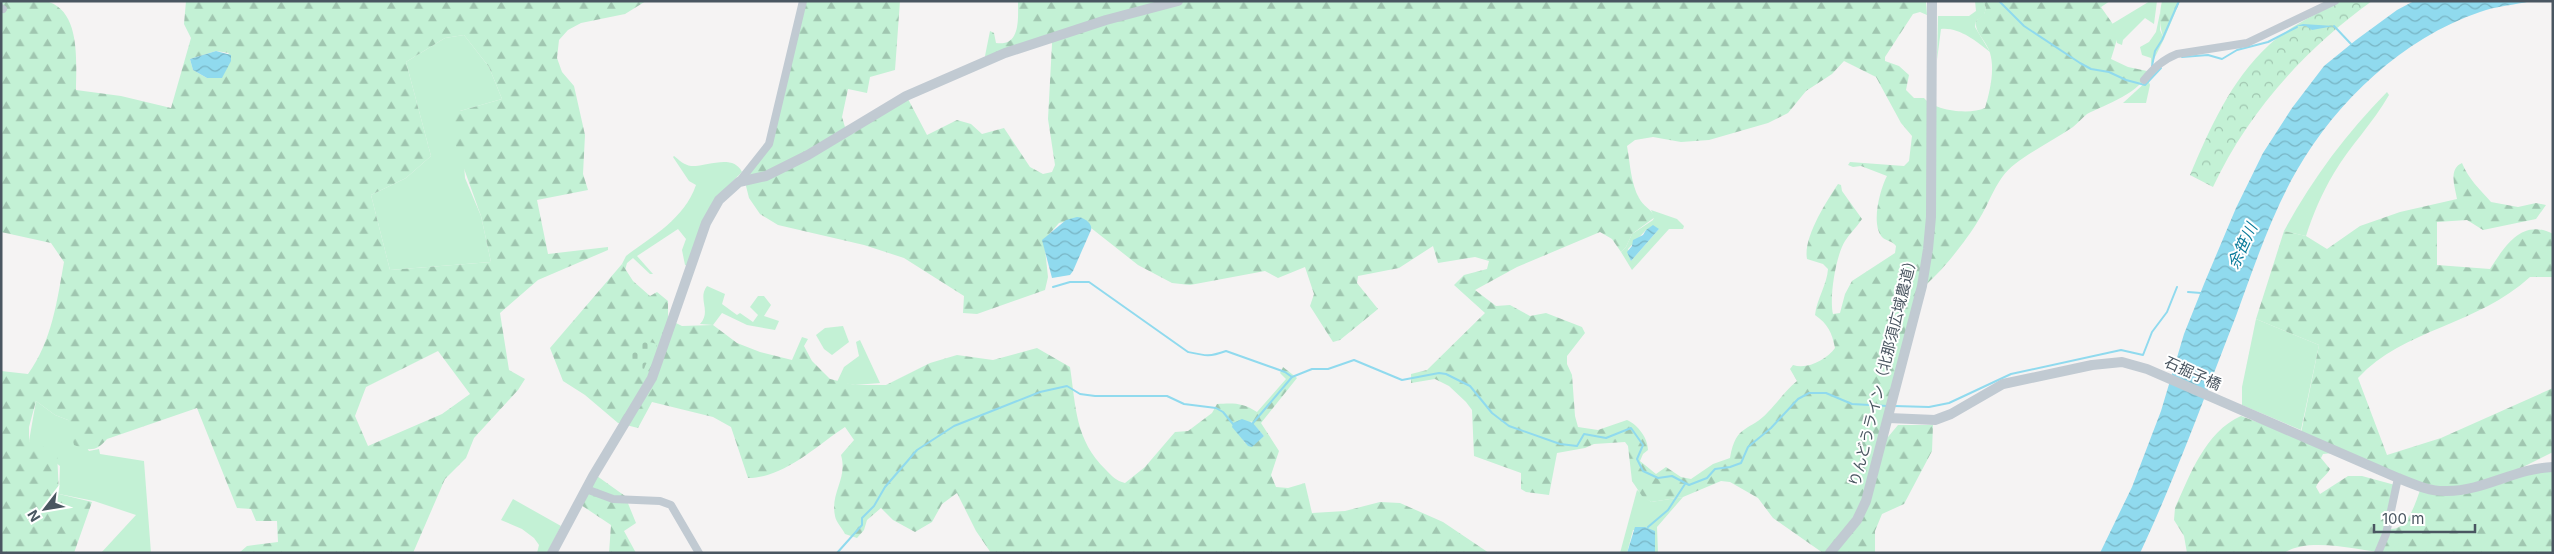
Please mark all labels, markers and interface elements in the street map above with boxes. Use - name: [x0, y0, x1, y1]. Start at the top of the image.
- water label: 余笹川: [2223, 218, 2262, 272]
- street label: りんどうライン（北那須広域農道）: [1845, 251, 1921, 489]
- street label: 石掘子橋: [2162, 352, 2224, 394]
- north arrow: [20, 484, 70, 534]
- scale bar: [2374, 502, 2475, 534]
- text: N: [23, 507, 43, 525]
- text: 100 m: [2382, 509, 2424, 528]

